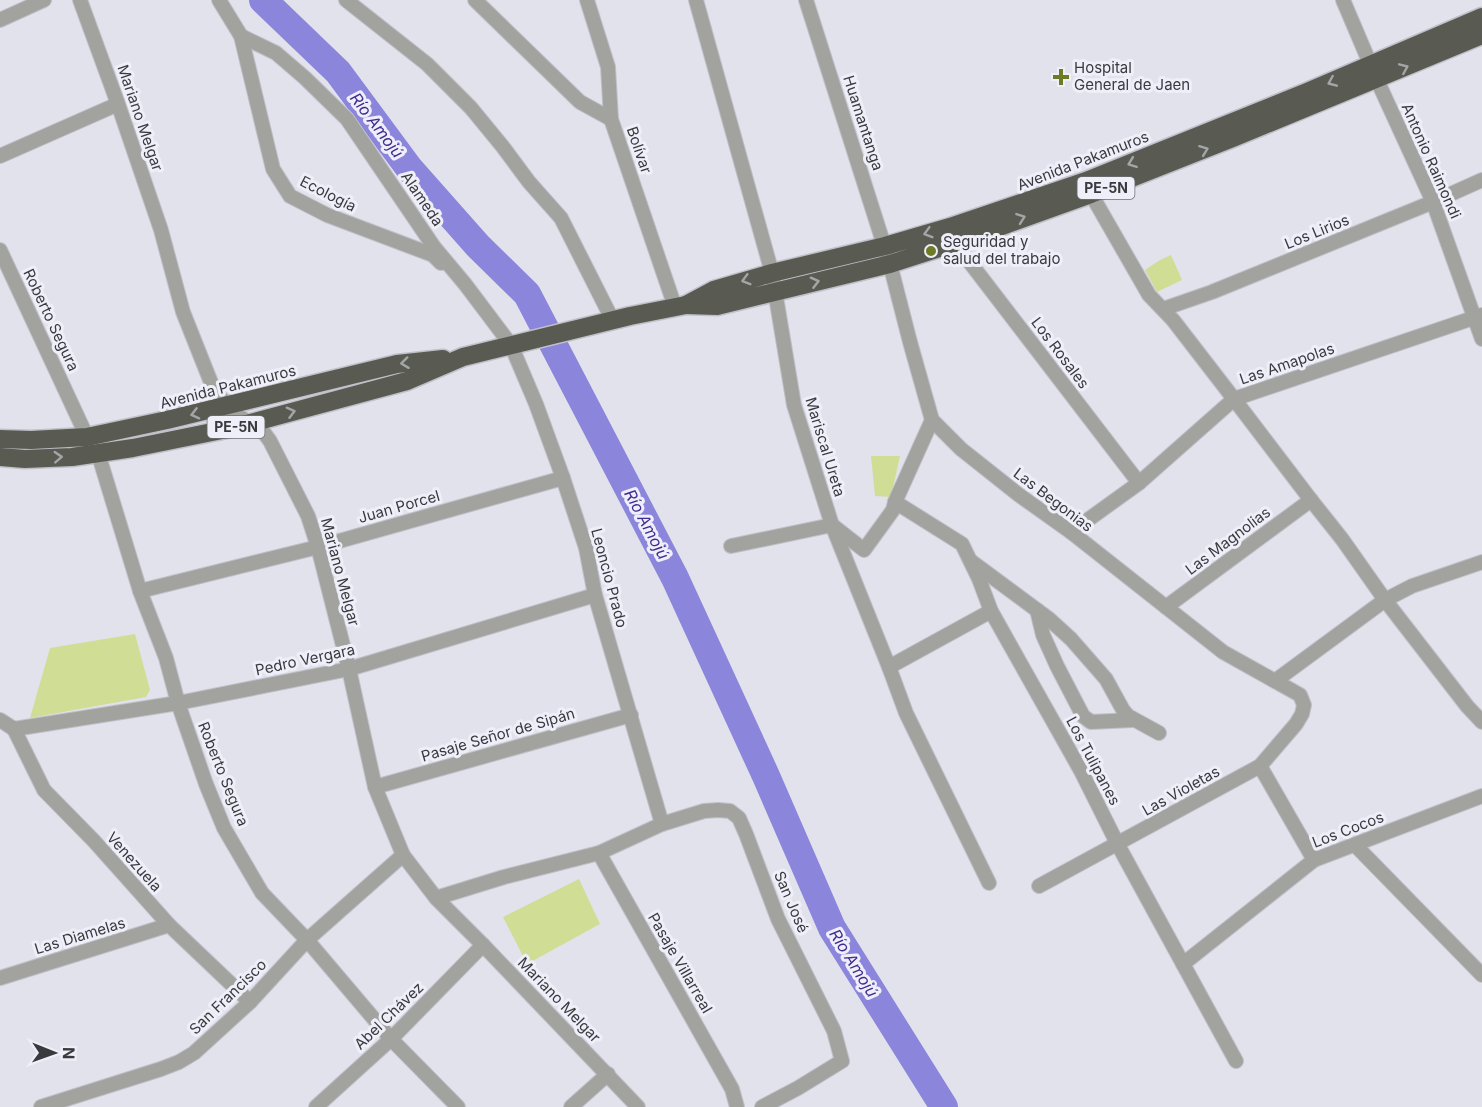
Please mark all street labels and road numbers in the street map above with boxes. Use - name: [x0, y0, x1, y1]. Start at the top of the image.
- street label: Mariano Melgar: [113, 62, 168, 174]
- street label: Huamantanga: [839, 73, 888, 173]
- street label: Antonio Raimondi: [1398, 100, 1465, 221]
- street label: Bolívar: [623, 124, 656, 176]
- street label: Avenida Pakamuros: [1014, 127, 1151, 194]
- street label: Alameda: [397, 168, 448, 230]
- street label: Ecología: [297, 171, 359, 216]
- road number: PE-5N: [1078, 177, 1134, 199]
- street label: Los Lirios: [1282, 210, 1352, 253]
- street label: Roberto Segura: [19, 266, 83, 374]
- street label: Los Rosales: [1027, 313, 1094, 392]
- street label: Las Amapolas: [1237, 338, 1337, 389]
- street label: Avenida Pakamuros: [158, 360, 298, 413]
- street label: Mariscal Ureta: [801, 395, 850, 499]
- road number: PE-5N: [208, 416, 264, 438]
- street label: Las Begonias: [1010, 464, 1097, 536]
- street label: Juan Porcel: [356, 486, 442, 527]
- street label: Las Magnolias: [1181, 502, 1274, 579]
- street label: Mariano Melgar: [317, 516, 364, 628]
- street label: Leoncio Prado: [587, 526, 632, 630]
- street label: Pedro Vergara: [253, 640, 356, 679]
- street label: Pasaje Señor de Sipán: [419, 703, 577, 766]
- street label: Los Tulipanes: [1062, 713, 1125, 808]
- street label: Roberto Segura: [194, 719, 253, 829]
- street label: Las Violetas: [1139, 761, 1223, 820]
- street label: Los Cocos: [1309, 807, 1386, 852]
- street label: Venezuela: [103, 828, 166, 895]
- street label: San José: [770, 868, 813, 936]
- street label: Pasaje Villarreal: [644, 909, 717, 1016]
- street label: Las Diamelas: [32, 913, 128, 958]
- street label: Mariano Melgar: [514, 953, 605, 1046]
- street label: San Francisco: [185, 955, 270, 1038]
- street label: Abel Chávez: [350, 978, 427, 1053]

